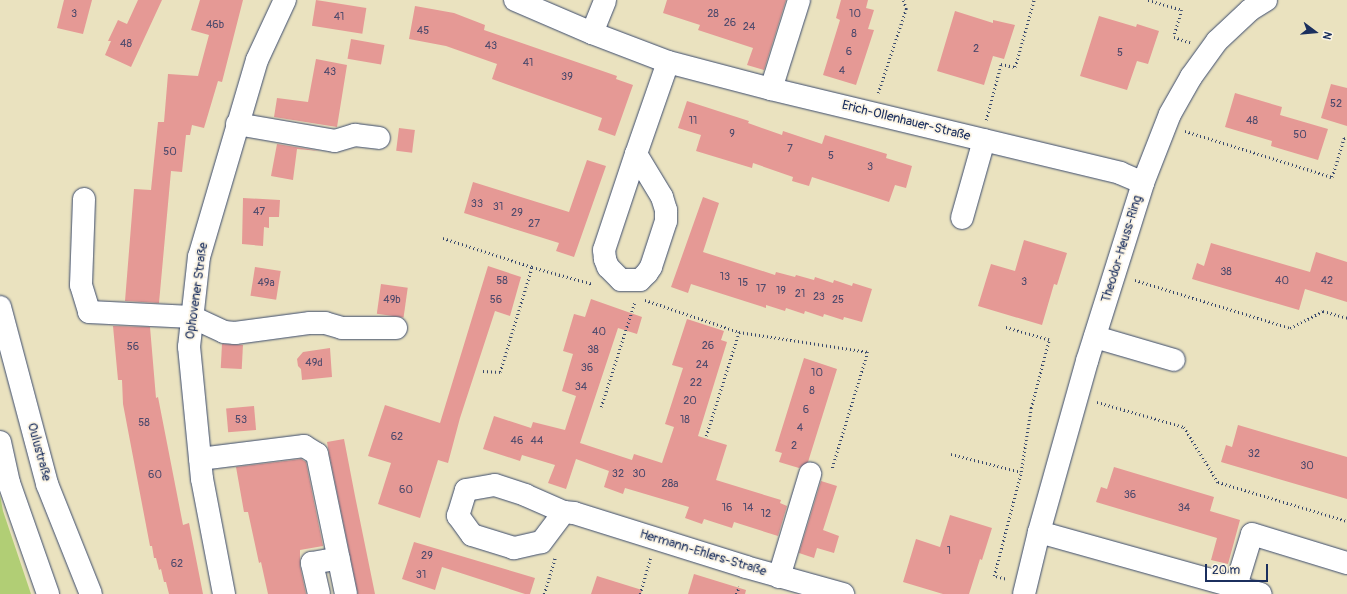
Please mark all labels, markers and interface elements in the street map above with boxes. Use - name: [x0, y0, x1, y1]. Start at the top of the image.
- house number: 3: [71, 7, 77, 21]
- house number: 28: [707, 7, 719, 21]
- house number: 10: [849, 7, 861, 21]
- house number: 41: [334, 10, 344, 24]
- north arrow: [1295, 12, 1335, 52]
- house number: 26: [724, 16, 736, 30]
- house number: 46b: [206, 18, 224, 32]
- house number: 24: [743, 20, 755, 34]
- house number: 45: [417, 24, 429, 38]
- house number: 8: [851, 27, 857, 41]
- text: N: [1320, 30, 1334, 41]
- house number: 48: [120, 37, 132, 51]
- house number: 43: [485, 39, 497, 53]
- house number: 2: [973, 42, 979, 56]
- house number: 6: [846, 45, 852, 59]
- house number: 5: [1117, 46, 1123, 60]
- house number: 41: [523, 56, 533, 70]
- house number: 4: [839, 64, 845, 78]
- house number: 43: [324, 65, 336, 79]
- house number: 39: [561, 70, 573, 84]
- street label: Erich-Ollenhauer-Straße: [840, 97, 972, 145]
- house number: 52: [1330, 97, 1342, 111]
- house number: 11: [689, 114, 697, 128]
- house number: 48: [1246, 114, 1258, 128]
- house number: 9: [729, 127, 735, 141]
- house number: 50: [1293, 128, 1307, 142]
- house number: 7: [787, 142, 793, 156]
- house number: 50: [163, 145, 177, 159]
- house number: 5: [828, 149, 834, 163]
- house number: 3: [867, 160, 873, 174]
- street label: Theodor-Heuss-Ring: [1098, 193, 1146, 305]
- house number: 33: [471, 197, 483, 211]
- house number: 31: [493, 200, 503, 214]
- house number: 47: [253, 205, 265, 219]
- house number: 29: [511, 206, 523, 220]
- house number: 27: [528, 217, 540, 231]
- street label: Ophovener Straße: [182, 242, 212, 340]
- house number: 38: [1220, 265, 1232, 279]
- house number: 13: [720, 270, 730, 284]
- house number: 58: [496, 274, 508, 288]
- house number: 40: [1275, 274, 1289, 288]
- house number: 42: [1321, 274, 1333, 288]
- house number: 3: [1021, 275, 1027, 289]
- house number: 49a: [257, 276, 275, 290]
- house number: 15: [738, 276, 748, 290]
- house number: 17: [756, 282, 766, 296]
- house number: 19: [776, 284, 786, 298]
- house number: 21: [795, 287, 805, 301]
- house number: 23: [813, 290, 825, 304]
- house number: 49b: [383, 293, 401, 307]
- house number: 56: [490, 293, 502, 307]
- house number: 25: [832, 293, 844, 307]
- house number: 40: [592, 325, 606, 339]
- house number: 26: [702, 339, 714, 353]
- house number: 56: [127, 340, 139, 354]
- house number: 38: [587, 343, 599, 357]
- house number: 49d: [305, 356, 323, 370]
- house number: 24: [696, 358, 708, 372]
- house number: 36: [581, 361, 593, 375]
- house number: 10: [811, 366, 823, 380]
- house number: 22: [690, 376, 702, 390]
- house number: 34: [575, 380, 587, 394]
- house number: 8: [809, 384, 815, 398]
- house number: 20: [683, 394, 697, 408]
- house number: 6: [803, 403, 809, 417]
- house number: 53: [235, 413, 247, 427]
- house number: 18: [680, 413, 690, 427]
- house number: 58: [138, 416, 150, 430]
- street label: Oulustraße: [24, 421, 54, 483]
- house number: 4: [797, 421, 803, 435]
- house number: 62: [391, 430, 403, 444]
- house number: 46: [511, 434, 523, 448]
- house number: 44: [531, 434, 543, 448]
- house number: 2: [791, 439, 797, 453]
- house number: 32: [1248, 447, 1260, 461]
- house number: 30: [1300, 459, 1314, 473]
- house number: 32: [612, 467, 624, 481]
- house number: 30: [632, 467, 646, 481]
- house number: 60: [148, 468, 162, 482]
- house number: 28a: [662, 477, 678, 491]
- house number: 60: [399, 483, 413, 497]
- house number: 36: [1124, 488, 1136, 502]
- house number: 16: [722, 501, 732, 515]
- house number: 14: [743, 501, 753, 515]
- house number: 34: [1178, 501, 1190, 515]
- house number: 12: [761, 507, 771, 521]
- street label: Hermann-Ehlers-Straße: [638, 526, 768, 580]
- house number: 1: [947, 544, 951, 558]
- house number: 29: [421, 549, 433, 563]
- scale bar: [1207, 556, 1270, 582]
- house number: 62: [171, 557, 183, 571]
- text: 20 m: [1212, 563, 1240, 578]
- house number: 31: [416, 568, 426, 582]

